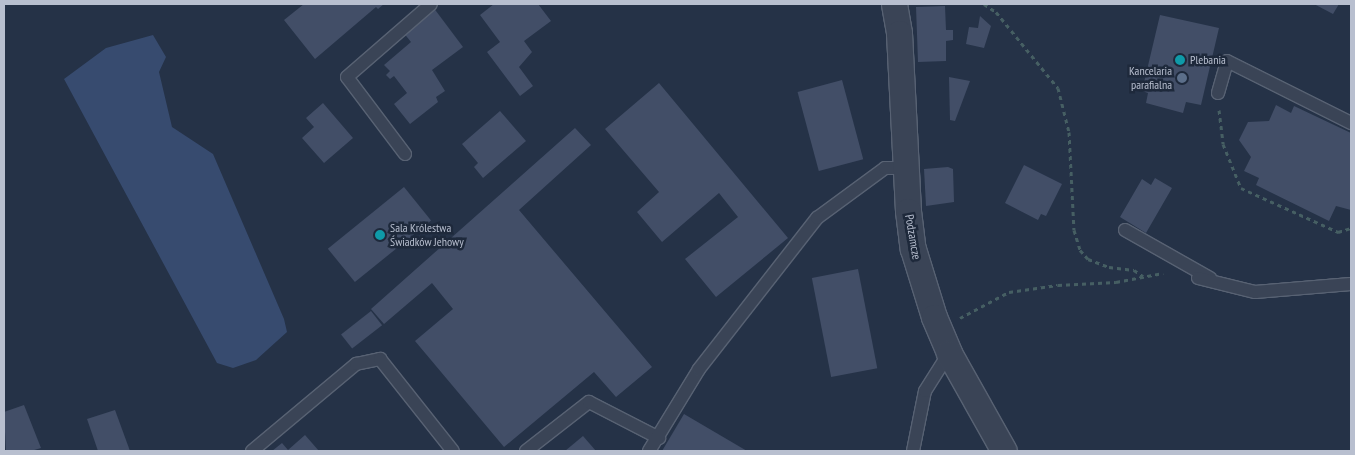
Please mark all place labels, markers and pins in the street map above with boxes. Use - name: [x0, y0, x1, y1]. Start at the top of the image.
- place label: Plebania: [1190, 53, 1226, 67]
- marker: Plebania: [1174, 54, 1186, 66]
- place label: Kancelaria parafialna: [1129, 64, 1172, 92]
- marker: Kancelaria parafialna: [1176, 72, 1188, 84]
- place label: Sala Królestwa Świadków Jehowy: [390, 221, 464, 249]
- marker: Sala Królestwa Świadków Jehowy: [374, 229, 386, 241]

